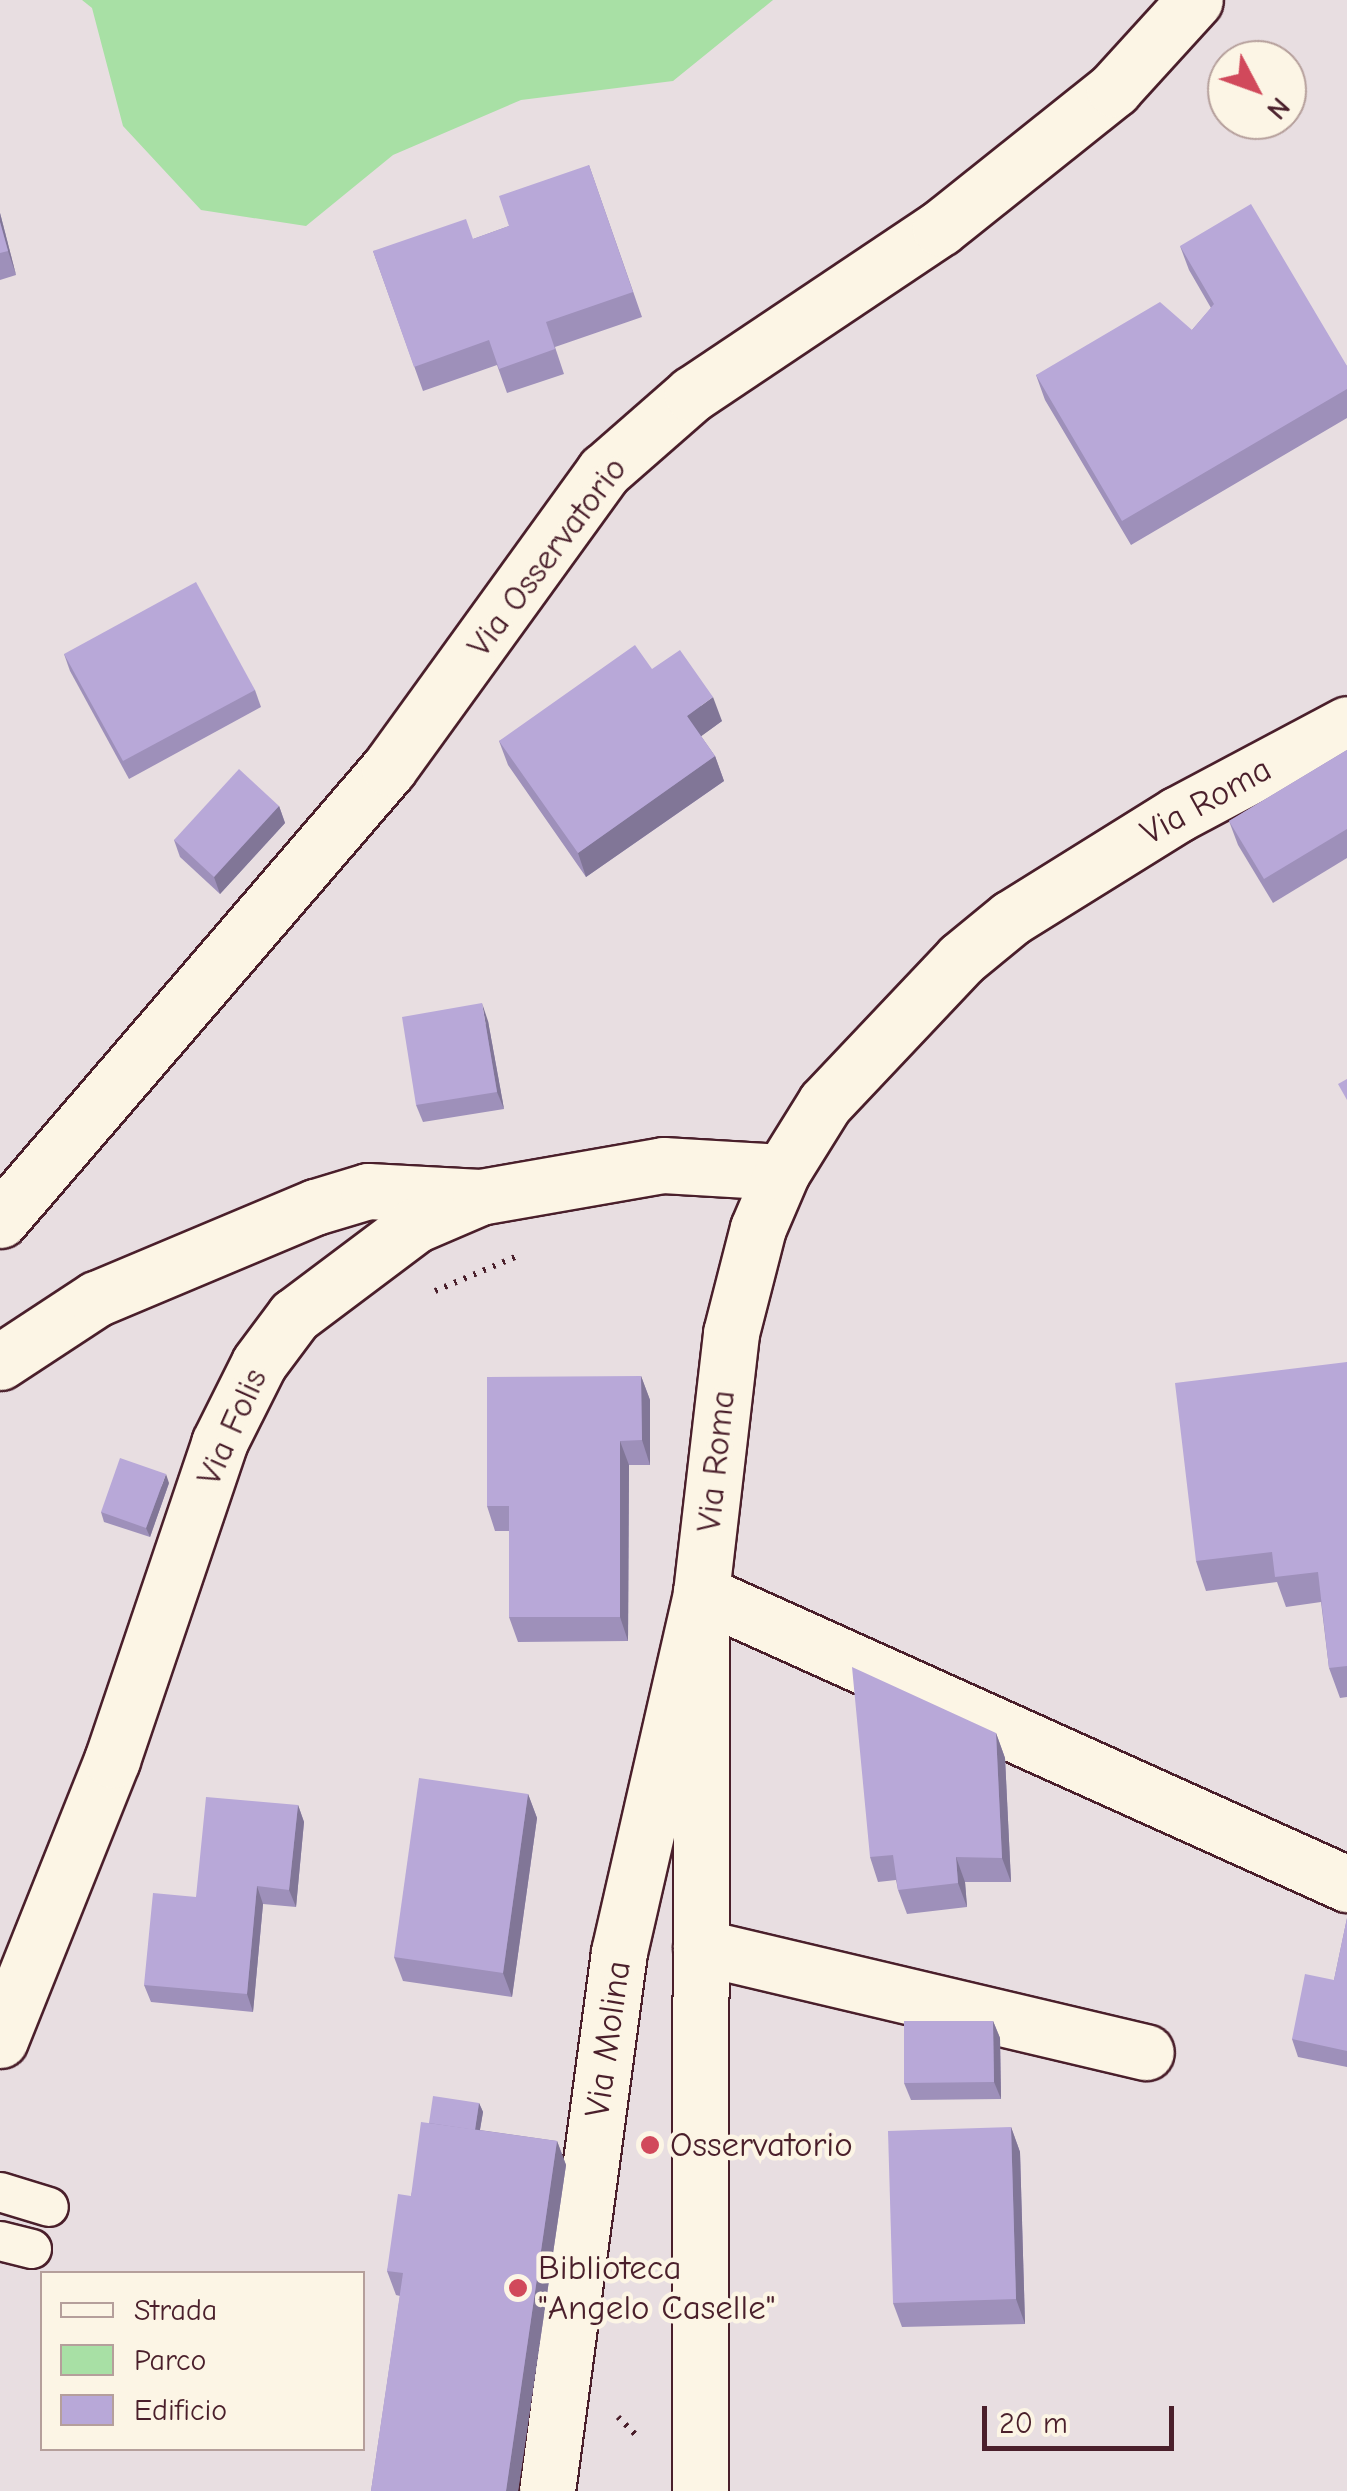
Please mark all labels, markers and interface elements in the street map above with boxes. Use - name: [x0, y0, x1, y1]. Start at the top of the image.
- north arrow: [1207, 40, 1307, 140]
- text: N: [1260, 91, 1296, 126]
- street label: Via Osservatorio: [458, 449, 636, 665]
- street label: Via Roma: [1134, 748, 1278, 854]
- street label: Via Folis: [188, 1362, 276, 1492]
- street label: Via Roma: [688, 1388, 744, 1534]
- street label: Via Molina: [576, 1958, 640, 2120]
- place label: Osservatorio: [670, 2124, 853, 2166]
- marker: Osservatorio: [639, 2134, 661, 2156]
- place label: Biblioteca "Angelo Caselle": [538, 2247, 775, 2329]
- legend: [40, 2271, 365, 2451]
- marker: Biblioteca "Angelo Caselle": [507, 2277, 529, 2299]
- text: Strada: [134, 2293, 217, 2328]
- text: Parco: [134, 2343, 206, 2378]
- scale bar: [987, 2386, 1180, 2448]
- text: Edificio: [134, 2393, 227, 2428]
- text: 20 m: [999, 2406, 1068, 2441]

